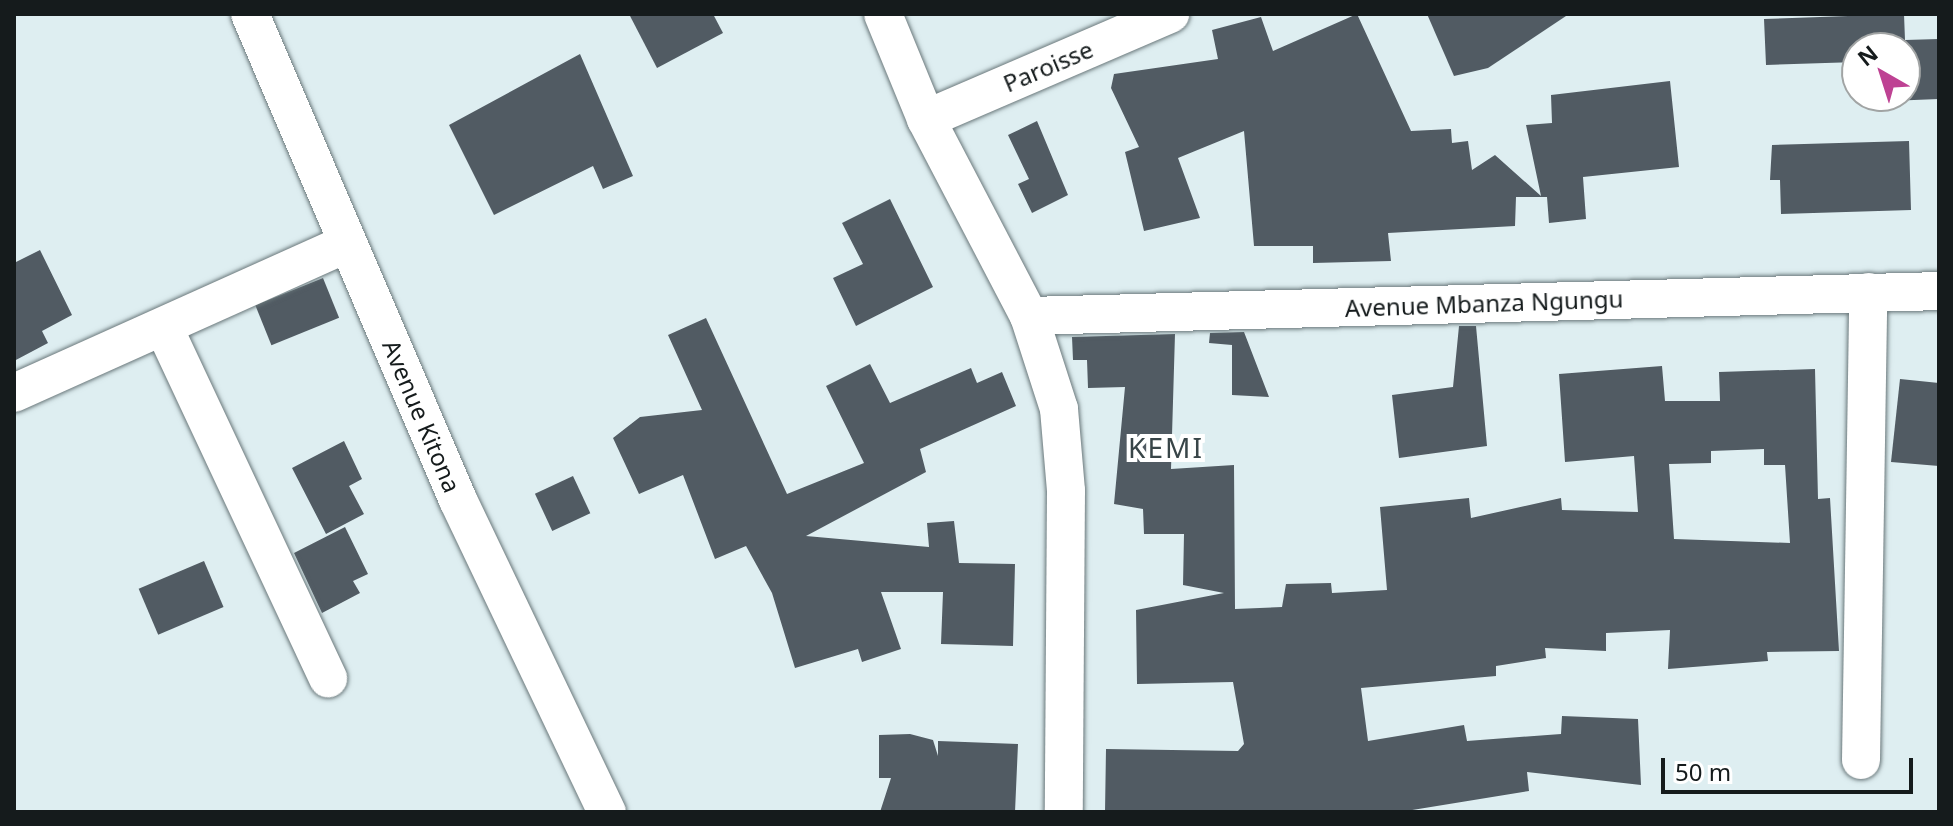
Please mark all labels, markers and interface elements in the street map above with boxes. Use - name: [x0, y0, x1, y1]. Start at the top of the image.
- north arrow: [1841, 32, 1921, 112]
- street label: Paroisse: [999, 34, 1097, 98]
- text: N: [1851, 38, 1884, 72]
- street label: Avenue Mbanza Ngungu: [1344, 284, 1624, 322]
- street label: Avenue Kitona: [377, 335, 467, 497]
- district label: KEMI: [1128, 430, 1204, 464]
- scale bar: [1665, 742, 1917, 792]
- text: 50 m: [1675, 755, 1731, 788]

